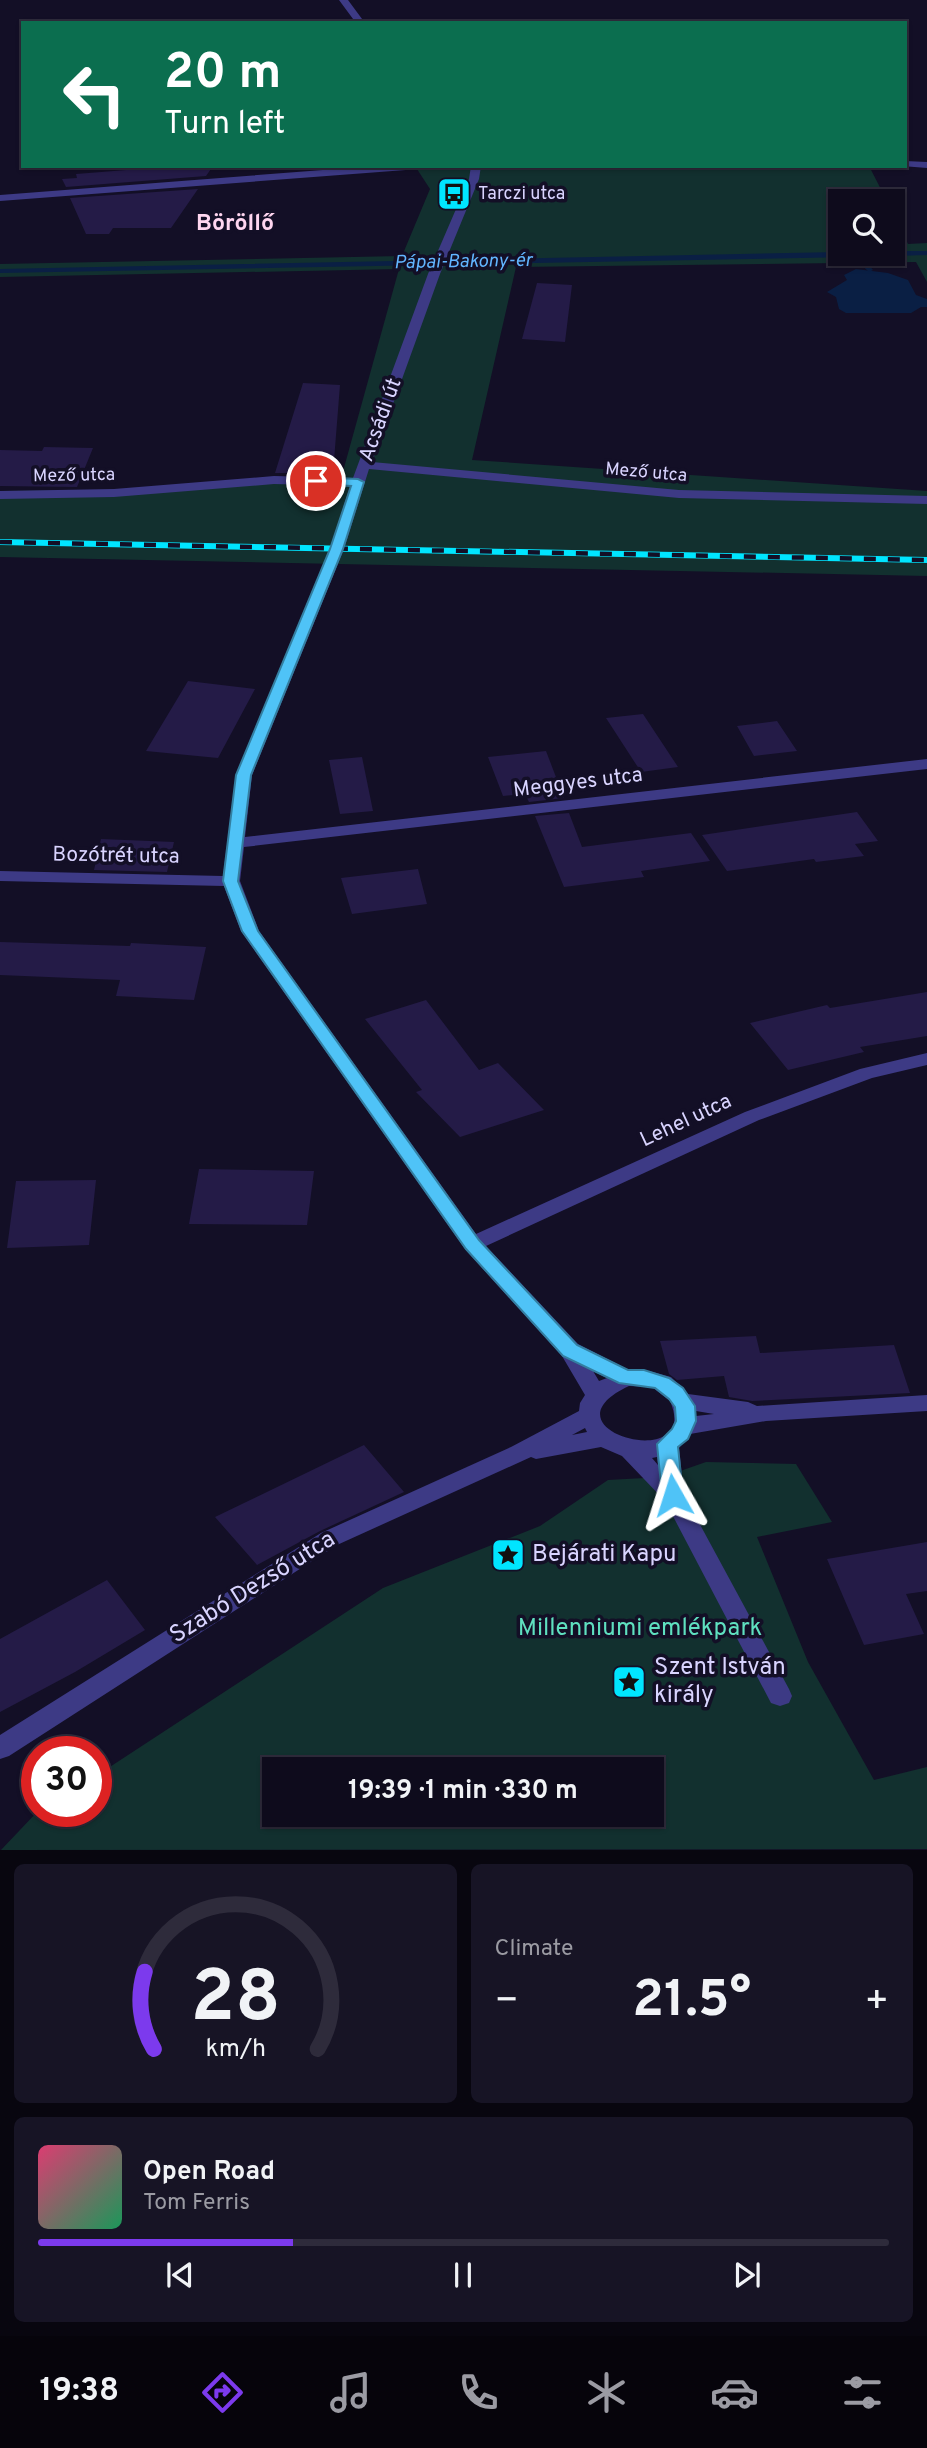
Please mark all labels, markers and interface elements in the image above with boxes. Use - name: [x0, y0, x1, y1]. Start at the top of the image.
- text: 20 m: [164, 44, 281, 106]
- icon: left: [49, 49, 140, 140]
- text: Turn left: [164, 105, 285, 145]
- bus stop icon: Tarczi utca: [435, 175, 473, 213]
- place label: Tarczi utca: [478, 183, 565, 206]
- map controls: [828, 189, 905, 266]
- button: search: [828, 189, 905, 266]
- district label: Böröllő: [196, 210, 275, 239]
- water label: Pápai-Bakony-ér: [394, 249, 534, 275]
- street label: Acsádi út: [353, 374, 409, 466]
- pin: [286, 451, 346, 511]
- street label: Mező utca: [604, 458, 688, 488]
- icon: arrive: [297, 462, 335, 500]
- street label: Mező utca: [33, 464, 115, 488]
- street label: Meggyes utca: [512, 762, 644, 804]
- street label: Bozótrét utca: [52, 841, 180, 871]
- street label: Lehel utca: [636, 1088, 736, 1154]
- position arrow: [636, 1458, 710, 1532]
- street label: Szabó Dezső utca: [165, 1525, 341, 1651]
- place icon: Bejárati Kapu: [489, 1536, 527, 1574]
- place label: Bejárati Kapu: [532, 1540, 677, 1570]
- park label: Millenniumi emlékpark: [518, 1614, 762, 1644]
- place label: Szent István király: [654, 1653, 786, 1711]
- place icon: Szent István király: [610, 1663, 648, 1701]
- speed limit sign: 30: [21, 1736, 112, 1827]
- text: 19:39 · 1 min · 330 m: [348, 1775, 578, 1808]
- text: Climate: [495, 1935, 573, 1964]
- text: 28: [190, 1956, 280, 2048]
- text: 21.5°: [632, 1969, 751, 2035]
- text: −: [495, 1978, 519, 2027]
- text: +: [864, 1978, 889, 2027]
- text: km/h: [205, 2034, 266, 2066]
- text: Open Road: [143, 2156, 275, 2189]
- text: Tom Ferris: [143, 2189, 250, 2218]
- icon: previous: [161, 2256, 199, 2294]
- icon: pause: [444, 2256, 482, 2294]
- icon: next: [728, 2256, 766, 2294]
- icon: directions: [198, 2368, 247, 2417]
- icon: music: [326, 2368, 375, 2417]
- icon: phone: [454, 2368, 503, 2417]
- icon: climate: [582, 2368, 631, 2417]
- icon: car: [710, 2368, 759, 2417]
- icon: filters: [838, 2368, 887, 2417]
- text: 19:38: [40, 2372, 119, 2412]

